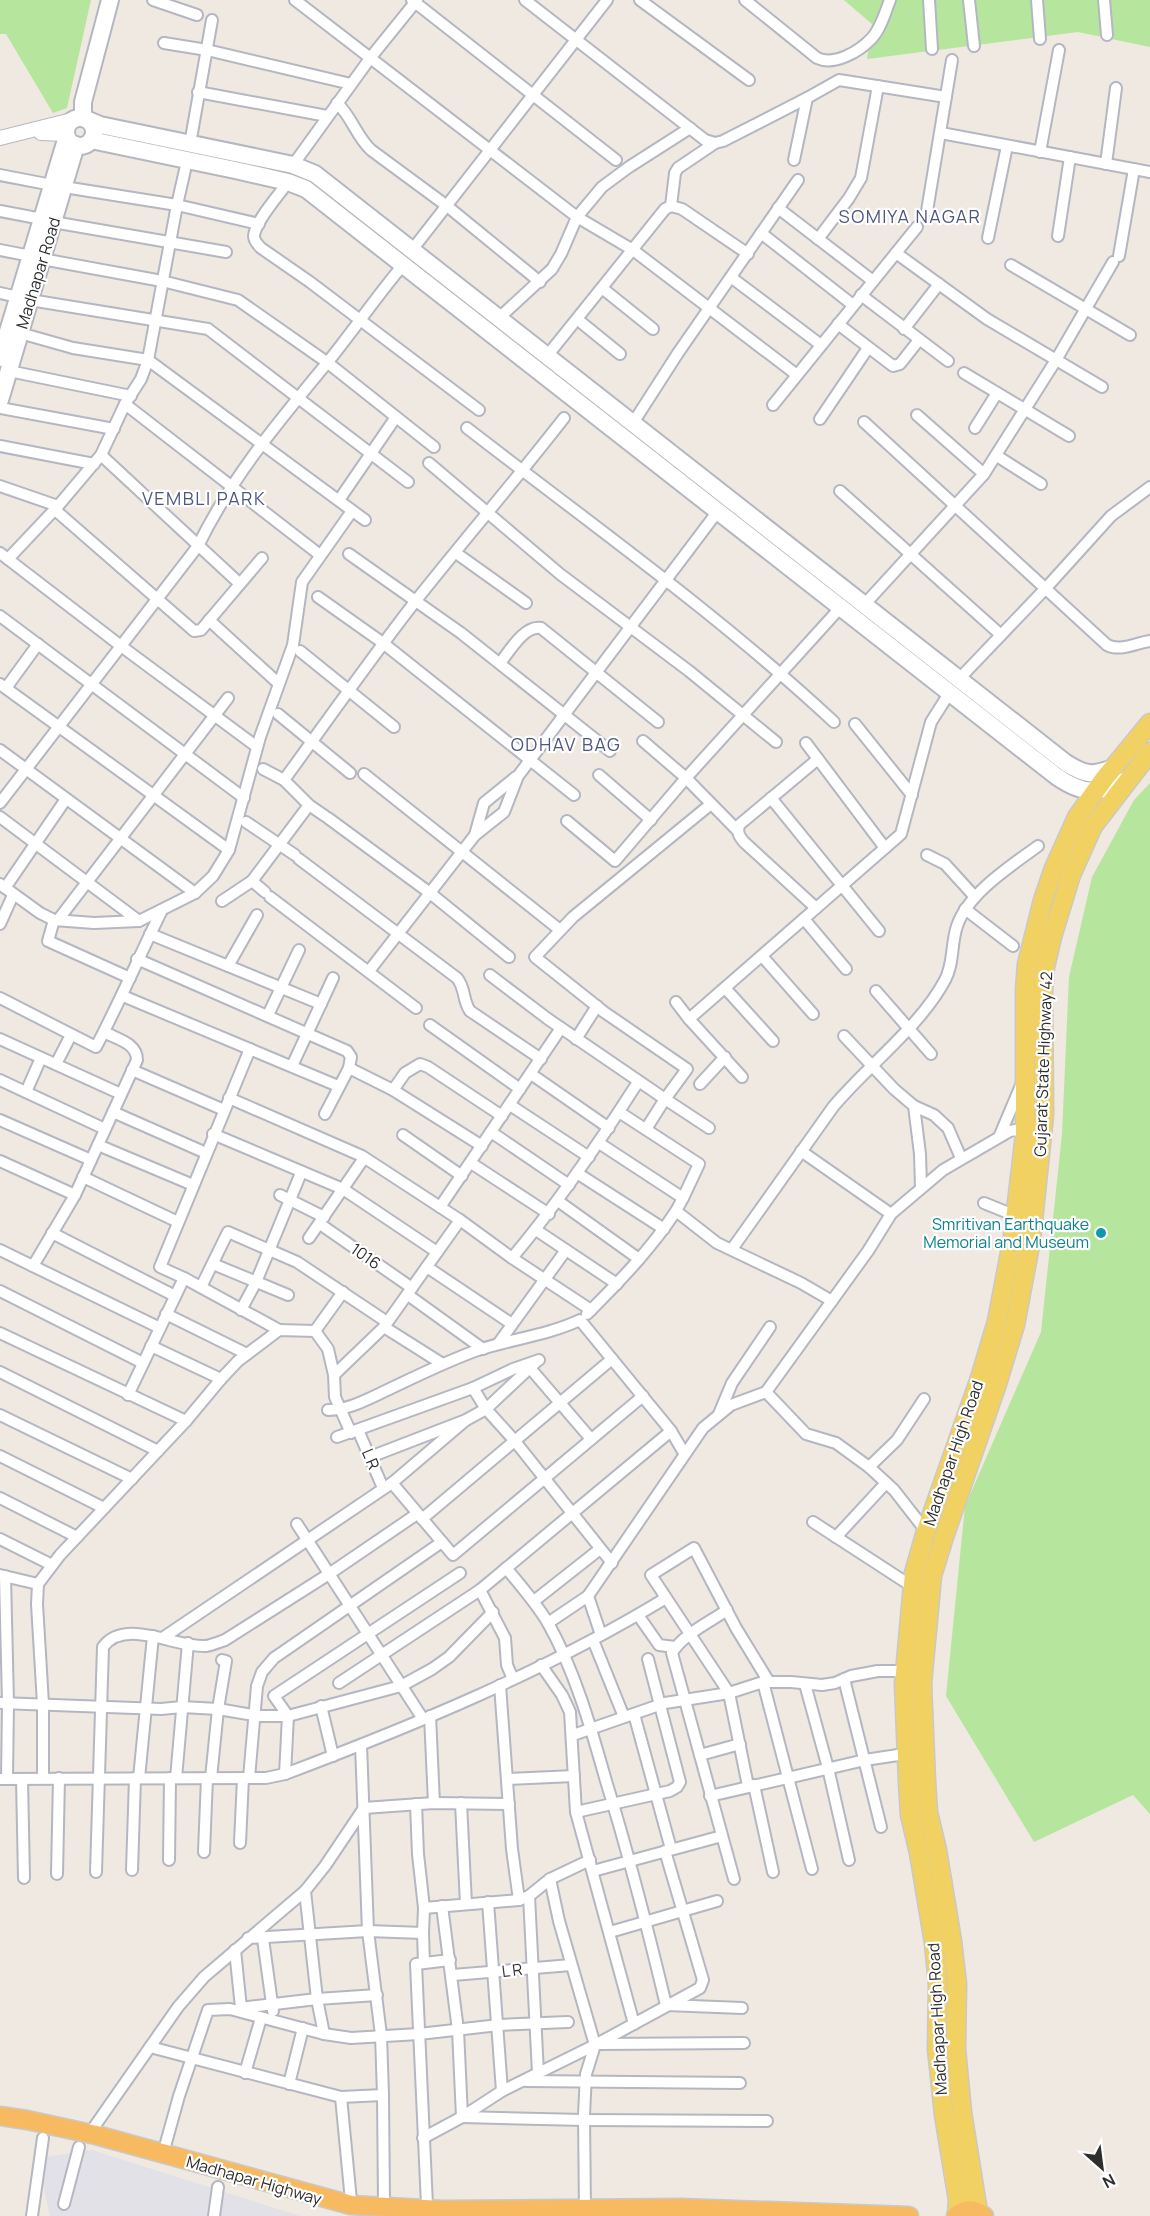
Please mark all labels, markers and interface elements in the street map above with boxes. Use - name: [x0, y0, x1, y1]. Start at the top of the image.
- district label: SOMIYA NAGAR: [839, 204, 981, 228]
- street label: Madhapar Road: [11, 215, 65, 331]
- district label: VEMBLI PARK: [142, 486, 266, 510]
- district label: ODHAV BAG: [511, 732, 621, 756]
- street label: Gujarat State Highway 42: [1029, 971, 1057, 1157]
- place label: Smritivan Earthquake Memorial and Museum: [923, 1213, 1089, 1253]
- marker: Smritivan Earthquake Memorial and Museum: [1094, 1226, 1108, 1240]
- street label: 1016: [347, 1238, 385, 1274]
- street label: Madhapar High Road: [918, 1377, 988, 1529]
- street label: L R: [357, 1445, 385, 1473]
- street label: Madhapar High Road: [922, 1942, 952, 2096]
- street label: L R: [500, 1958, 524, 1982]
- north arrow: [1072, 2138, 1132, 2198]
- street label: Madhapar Highway: [184, 2150, 325, 2210]
- text: N: [1099, 2169, 1119, 2194]

